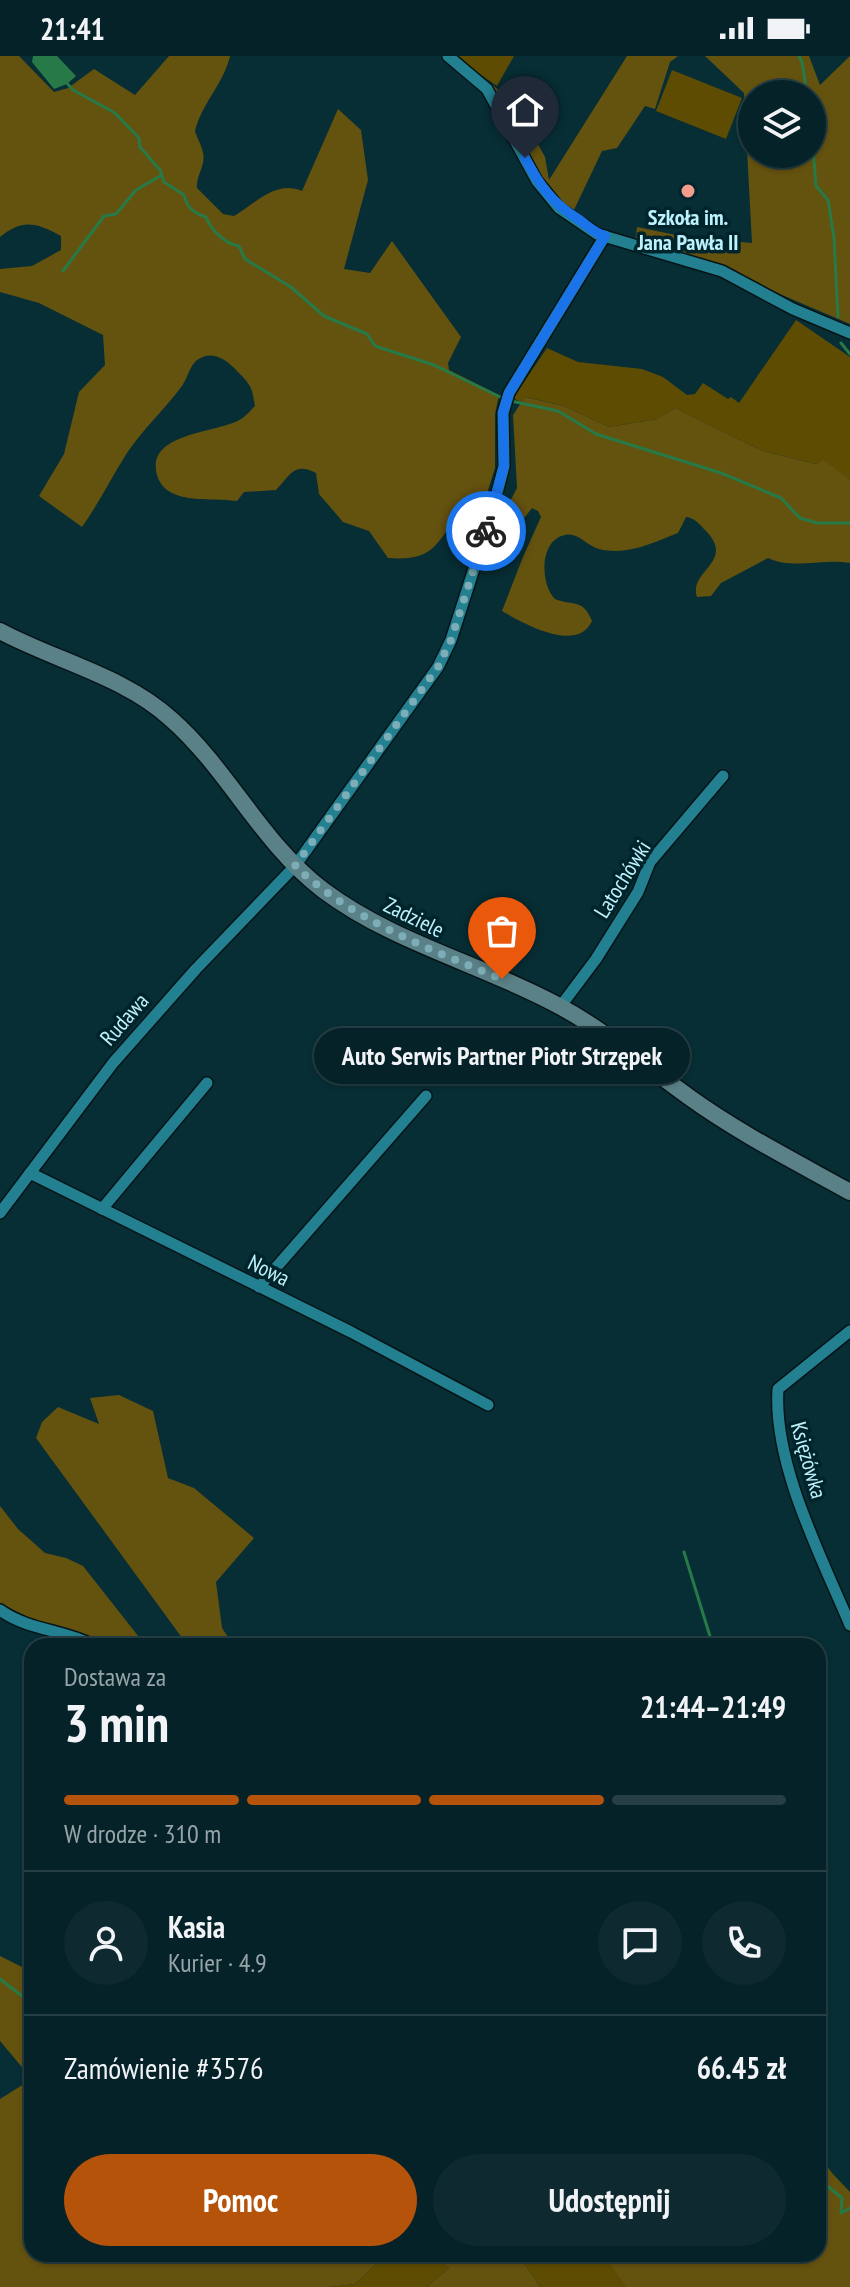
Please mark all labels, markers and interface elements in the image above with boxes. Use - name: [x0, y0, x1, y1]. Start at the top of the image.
- text: 21:41: [40, 9, 105, 48]
- pin: [491, 76, 559, 158]
- map controls: [738, 80, 826, 168]
- button: layers: [738, 80, 826, 168]
- icon: home: [503, 88, 547, 132]
- marker: Szkoła im. Jana Pawła II: [679, 182, 697, 200]
- place label: Szkoła im. Jana Pawła II: [636, 203, 739, 256]
- courier: [446, 491, 526, 571]
- icon: bike: [464, 509, 508, 553]
- street label: Latochówki: [587, 835, 657, 923]
- street label: Zadziele: [379, 890, 449, 944]
- pin: [468, 897, 536, 979]
- icon: bag: [480, 909, 524, 953]
- street label: Rudawa: [94, 987, 154, 1051]
- callout: Auto Serwis Partner Piotr Strzępek: [314, 1027, 690, 1083]
- text: Auto Serwis Partner Piotr Strzępek: [342, 1039, 662, 1072]
- street label: Nowa: [244, 1248, 294, 1292]
- street label: Księżówka: [785, 1418, 833, 1502]
- text: Dostawa za: [64, 1660, 166, 1693]
- text: 21:44–21:49: [640, 1687, 786, 1726]
- text: 3 min: [64, 1689, 169, 1756]
- text: W drodze · 310 m: [64, 1817, 221, 1850]
- button: person: [64, 1901, 148, 1985]
- button: chat: [598, 1901, 682, 1985]
- button: phone: [702, 1901, 786, 1985]
- text: Kasia: [168, 1907, 225, 1946]
- text: Kurier · 4.9: [168, 1946, 267, 1979]
- text: Zamówienie #3576: [64, 2048, 263, 2087]
- text: 66.45 zł: [697, 2048, 786, 2087]
- button: Pomoc: [64, 2154, 417, 2246]
- button: Udostępnij: [433, 2154, 786, 2246]

